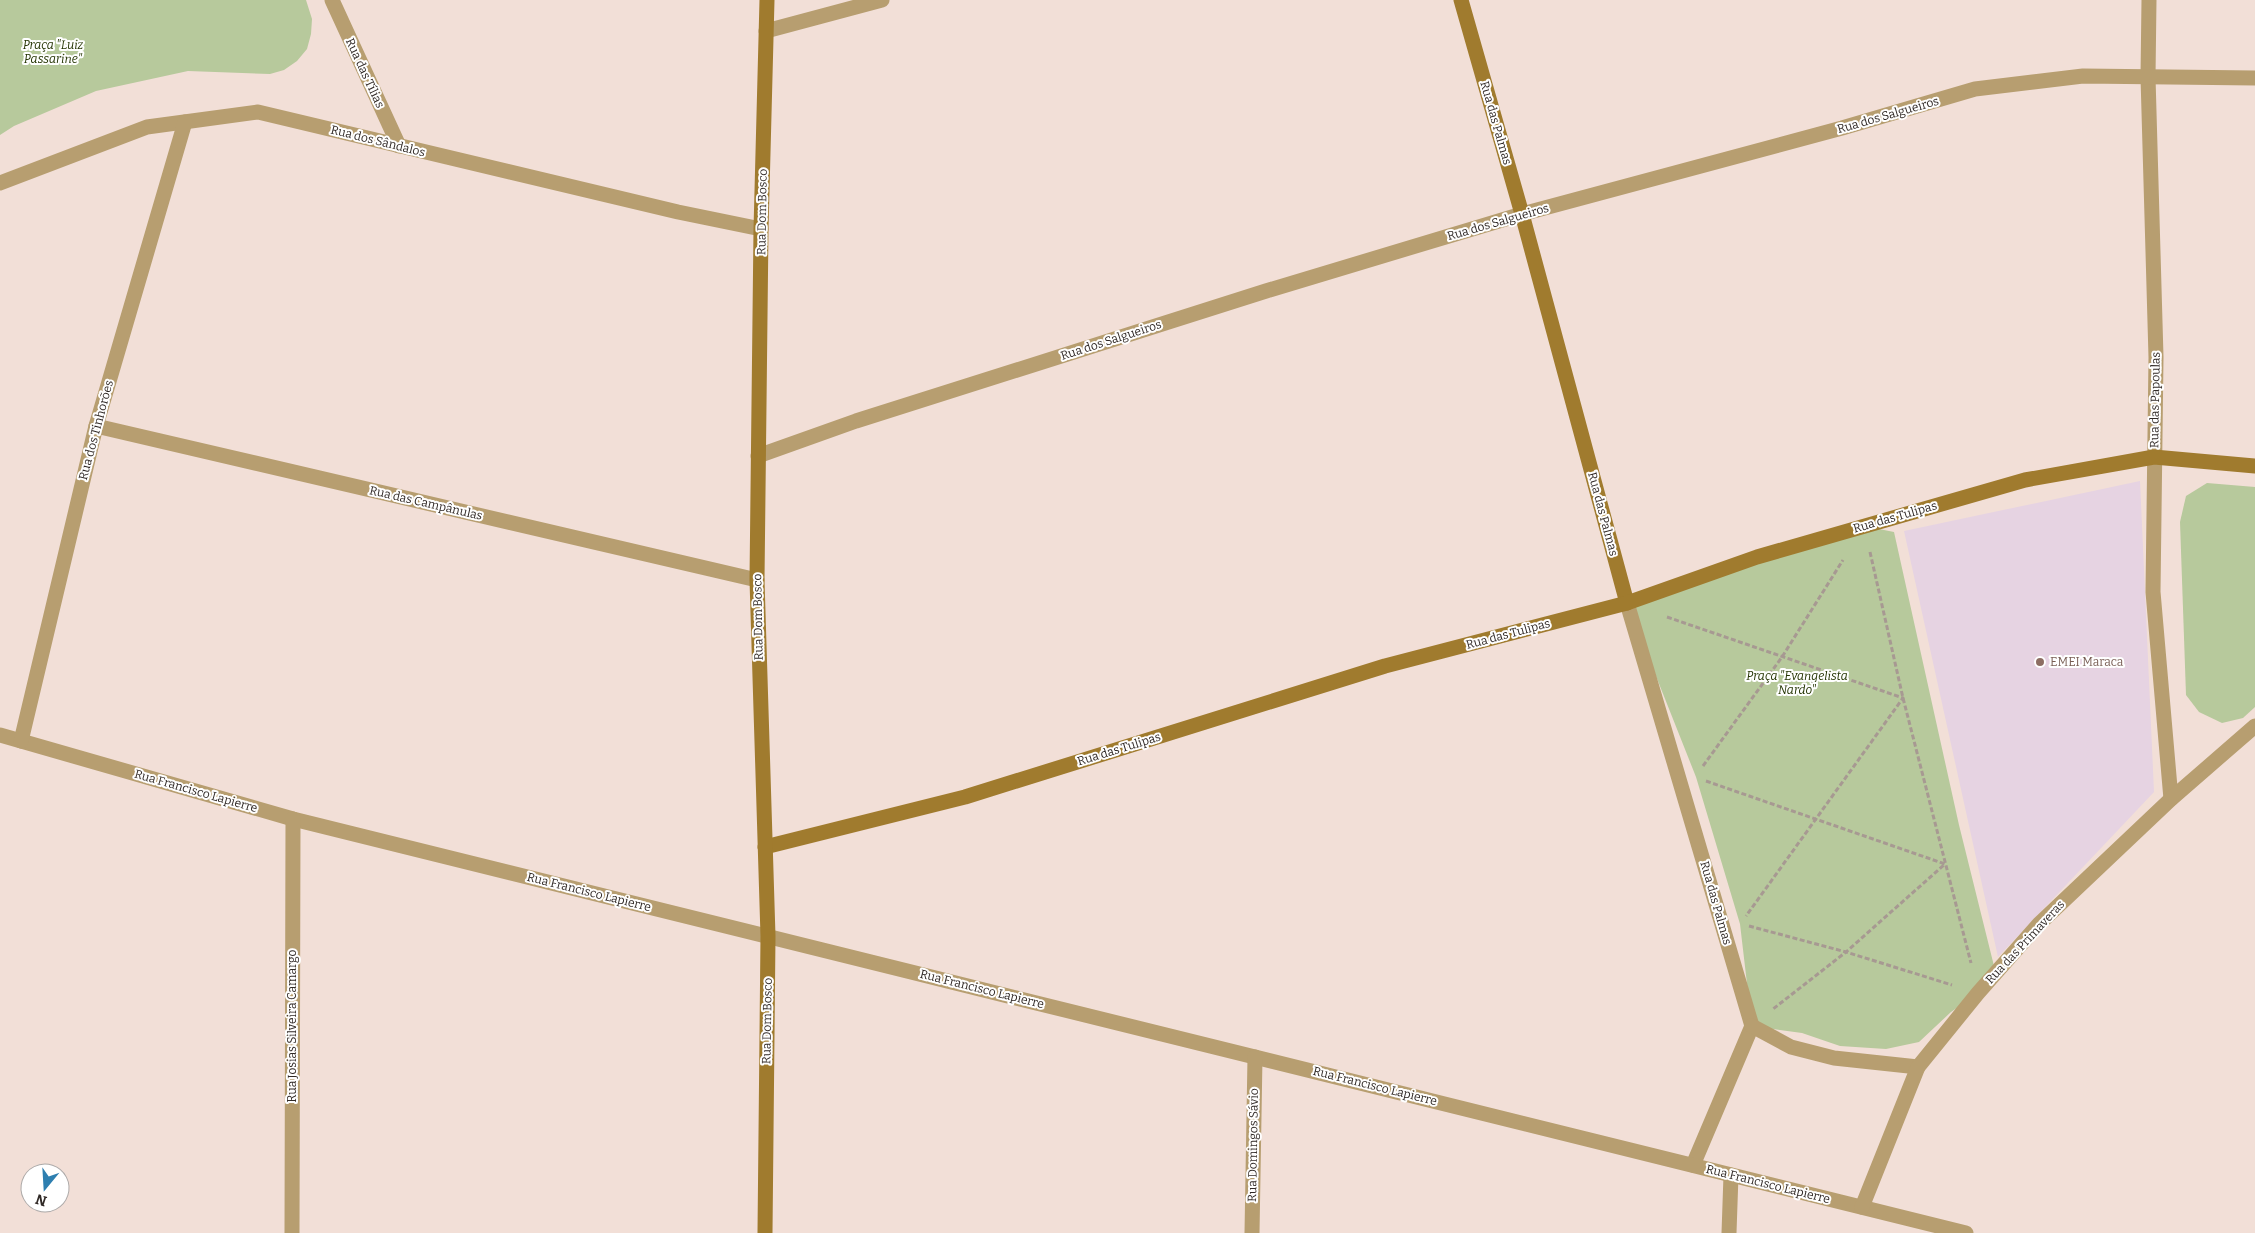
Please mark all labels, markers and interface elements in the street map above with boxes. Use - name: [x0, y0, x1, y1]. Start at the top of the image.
- street label: Rua das Tílias: [343, 36, 387, 110]
- park label: Praça "Luiz Passarine": [23, 38, 84, 66]
- street label: Rua das Palmas: [1477, 80, 1515, 167]
- street label: Rua dos Salgueiros: [1836, 94, 1941, 136]
- street label: Rua dos Sândalos: [329, 122, 427, 160]
- street label: Rua Dom Bosco: [754, 169, 770, 255]
- street label: Rua dos Salgueiros: [1446, 201, 1551, 243]
- street label: Rua dos Salgueiros: [1059, 317, 1163, 363]
- street label: Rua das Papoulas: [2147, 351, 2163, 448]
- street label: Rua dos Tinhorões: [76, 378, 116, 481]
- street label: Rua das Palmas: [1585, 470, 1621, 558]
- street label: Rua das Campânulas: [368, 483, 484, 523]
- street label: Rua das Tulipas: [1852, 498, 1939, 536]
- street label: Rua Dom Bosco: [750, 574, 766, 660]
- street label: Rua das Tulipas: [1464, 616, 1552, 652]
- place label: EMEI Maraca: [2050, 655, 2124, 669]
- marker: EMEI Maraca: [2034, 656, 2046, 668]
- park label: Praça "Evangelista Nardo": [1746, 669, 1848, 697]
- street label: Rua das Tulipas: [1076, 730, 1163, 768]
- street label: Rua Francisco Lapierre: [133, 767, 259, 815]
- street label: Rua das Palmas: [1697, 860, 1735, 947]
- street label: Rua Francisco Lapierre: [526, 870, 652, 914]
- street label: Rua das Primaveras: [1983, 897, 2068, 987]
- street label: Rua Josias Silveira Camargo: [285, 949, 299, 1103]
- street label: Rua Francisco Lapierre: [919, 967, 1045, 1011]
- street label: Rua Dom Bosco: [759, 978, 775, 1064]
- street label: Rua Francisco Lapierre: [1312, 1064, 1438, 1108]
- street label: Rua Domingos Sávio: [1245, 1088, 1261, 1202]
- street label: Rua Francisco Lapierre: [1705, 1162, 1831, 1206]
- north arrow: [20, 1163, 70, 1213]
- text: N: [33, 1190, 49, 1210]

